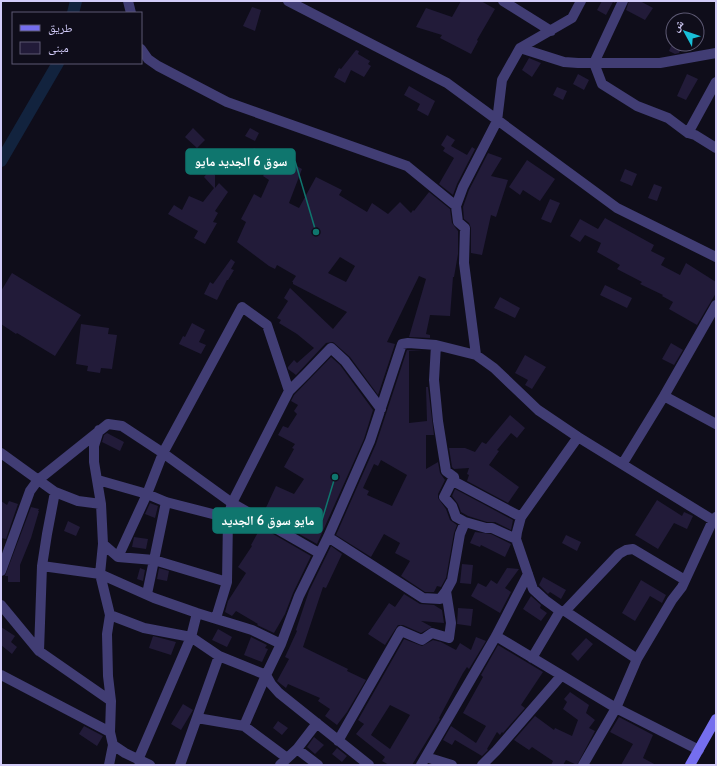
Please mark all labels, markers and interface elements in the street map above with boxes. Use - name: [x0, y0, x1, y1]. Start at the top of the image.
- legend: [12, 12, 142, 64]
- north arrow: [665, 12, 705, 52]
- text: ش: [668, 16, 687, 35]
- text: طريق: [48, 20, 73, 35]
- text: مبنى: [48, 40, 69, 55]
- callout: سوق 6 الجديد مايو: [186, 149, 295, 174]
- text: سوق 6 الجديد مايو: [195, 153, 287, 170]
- callout: مايو سوق 6 الجديد: [213, 508, 322, 533]
- text: مايو سوق 6 الجديد: [222, 512, 314, 529]

